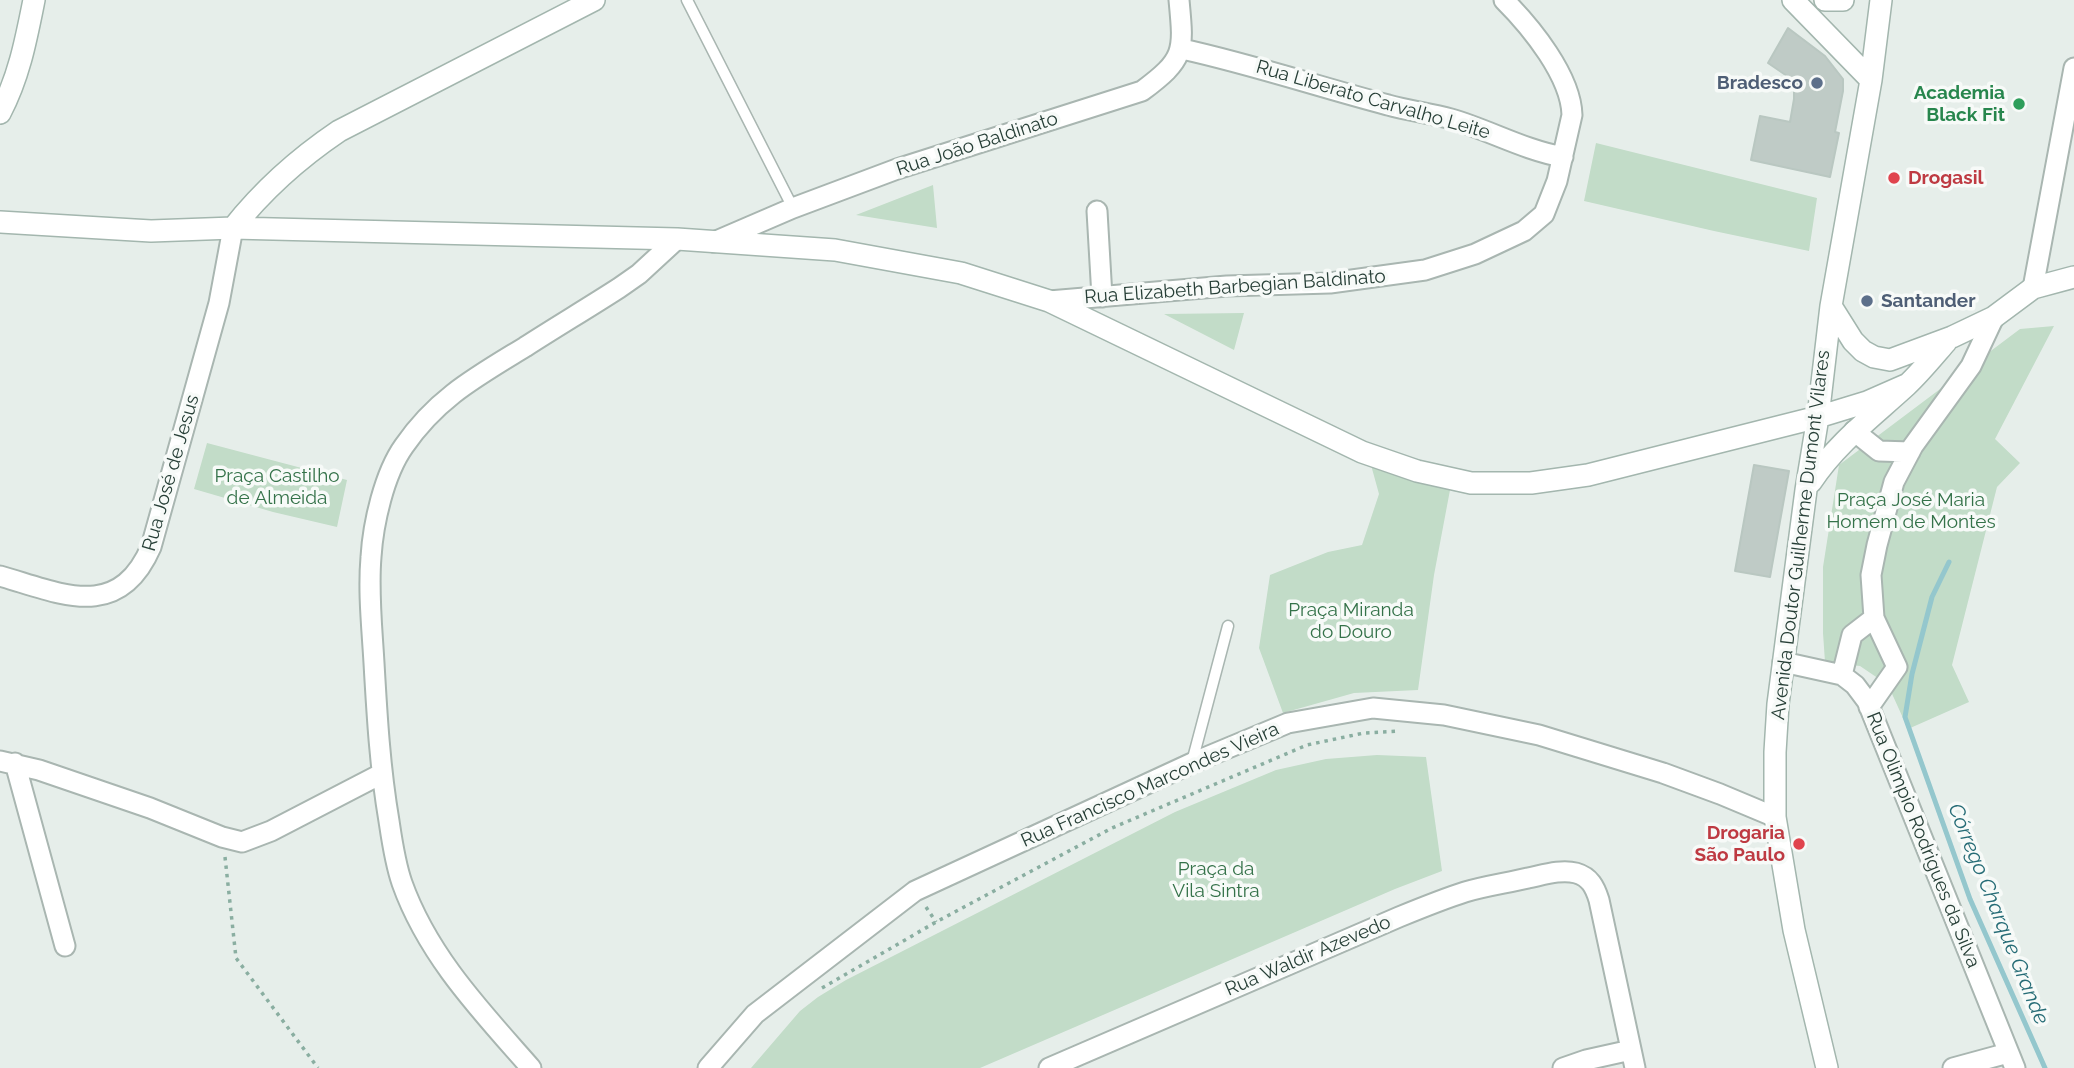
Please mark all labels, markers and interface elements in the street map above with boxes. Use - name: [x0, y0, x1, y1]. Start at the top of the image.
- street label: Rua Liberato Carvalho Leite: [1253, 56, 1493, 144]
- place label: Bradesco: [1717, 72, 1803, 94]
- marker: Bradesco: [1809, 75, 1825, 91]
- place label: Academia Black Fit: [1914, 82, 2005, 126]
- marker: Academia Black Fit: [2011, 96, 2027, 112]
- street label: Rua João Baldinato: [893, 107, 1061, 181]
- place label: Drogasil: [1908, 167, 1984, 189]
- marker: Drogasil: [1886, 170, 1902, 186]
- street label: Rua Elizabeth Barbegian Baldinato: [1084, 265, 1386, 309]
- place label: Santander: [1881, 290, 1976, 312]
- marker: Santander: [1859, 293, 1875, 309]
- street label: Avenida Doutor Guilherme Dumont Vilares: [1767, 349, 1835, 721]
- street label: Rua José de Jesus: [138, 392, 204, 554]
- park label: Praça Castilho de Almeida: [214, 465, 340, 509]
- park label: Praça José Maria Homem de Montes: [1826, 489, 1996, 533]
- park label: Praça Miranda do Douro: [1288, 599, 1414, 643]
- street label: Rua Olimpio Rodrigues da Silva: [1861, 709, 1985, 971]
- street label: Rua Francisco Marcondes Vieira: [1018, 718, 1282, 852]
- water label: Córrego Charque Grande: [1942, 800, 2054, 1028]
- place label: Drogaria São Paulo: [1695, 822, 1785, 866]
- marker: Drogaria São Paulo: [1791, 836, 1807, 852]
- park label: Praça da Vila Sintra: [1172, 858, 1260, 902]
- street label: Rua Waldir Azevedo: [1222, 911, 1394, 1001]

